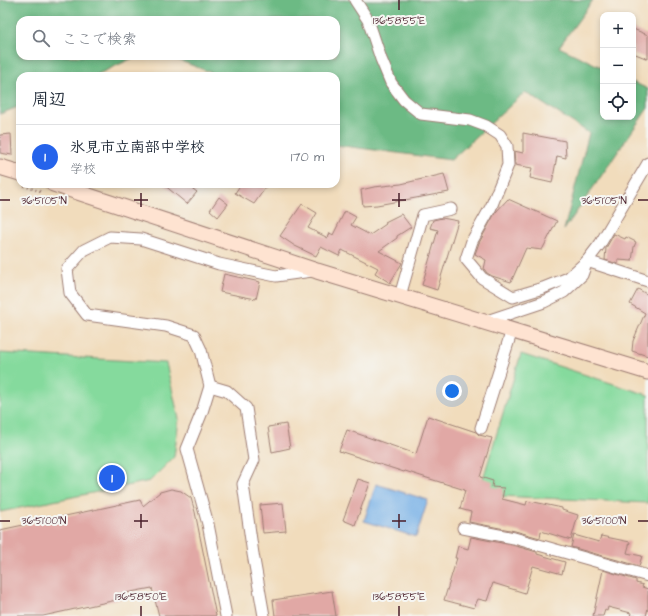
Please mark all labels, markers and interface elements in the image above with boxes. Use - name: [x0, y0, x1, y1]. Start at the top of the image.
- map controls: [600, 12, 636, 120]
- button: +: [600, 12, 636, 48]
- text: 136°58'55"E: [373, 14, 425, 28]
- search box: [16, 16, 340, 60]
- icon: search: [30, 27, 52, 49]
- text: ここで検索: [62, 29, 137, 50]
- button: −: [600, 48, 636, 84]
- button: locate: [600, 84, 636, 120]
- text: 周辺: [32, 88, 66, 112]
- text: 氷見市立南部中学校: [70, 137, 205, 158]
- text: 1: [44, 148, 46, 166]
- text: 170 m: [291, 148, 324, 166]
- text: 学校: [70, 160, 96, 178]
- text: 36°51'05"N: [21, 194, 67, 208]
- text: 36°51'05"N: [581, 194, 627, 208]
- your location: [442, 381, 462, 401]
- pin: 1: [99, 463, 125, 493]
- text: 36°51'00"N: [22, 514, 66, 528]
- text: 36°51'00"N: [582, 514, 626, 528]
- text: 136°58'50"E: [115, 590, 167, 604]
- text: 136°58'55"E: [373, 590, 425, 604]

